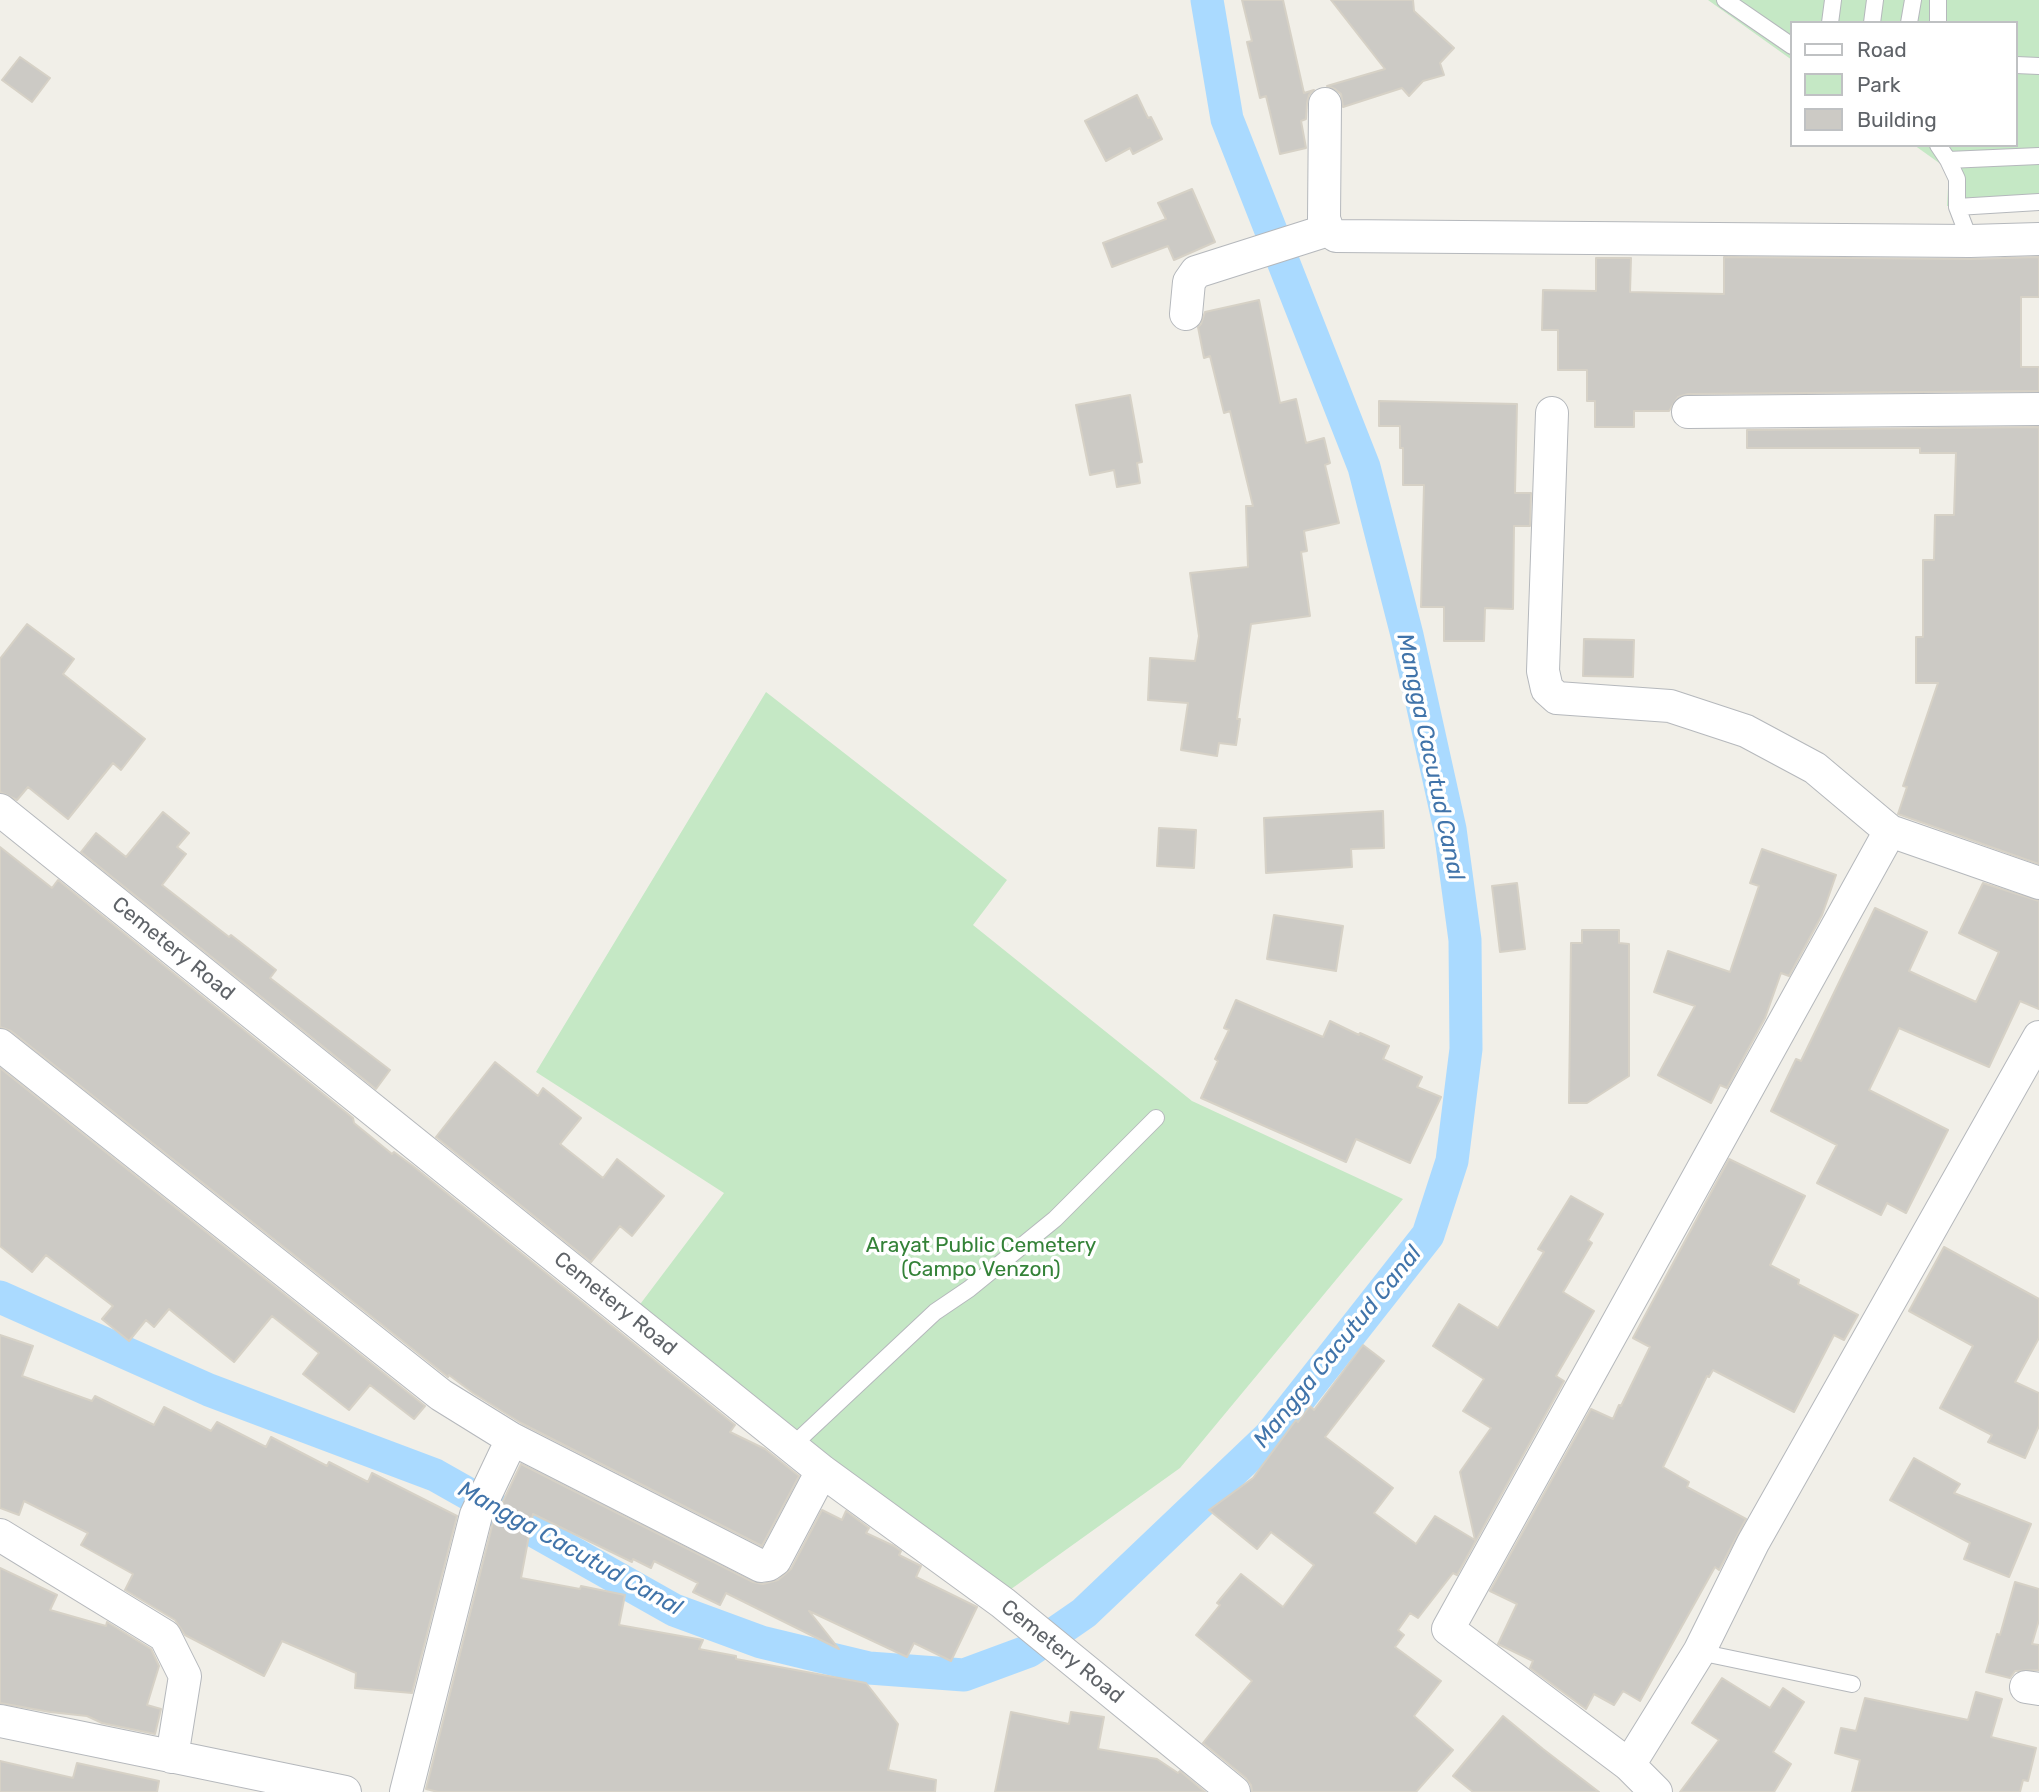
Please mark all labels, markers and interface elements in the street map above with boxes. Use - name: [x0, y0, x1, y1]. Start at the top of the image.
- legend: [1790, 21, 2018, 147]
- text: Road: [1857, 37, 1907, 62]
- text: Park: [1857, 72, 1901, 97]
- text: Building: [1857, 107, 1937, 132]
- water label: Mangga Cacutud Canal: [1390, 631, 1470, 883]
- street label: Cemetery Road: [107, 892, 239, 1006]
- park label: Arayat Public Cemetery (Campo Venzon): [866, 1233, 1096, 1283]
- water label: Mangga Cacutud Canal: [1248, 1241, 1428, 1453]
- street label: Cemetery Road: [549, 1247, 681, 1361]
- water label: Mangga Cacutud Canal: [453, 1476, 687, 1622]
- street label: Cemetery Road: [996, 1595, 1128, 1709]

